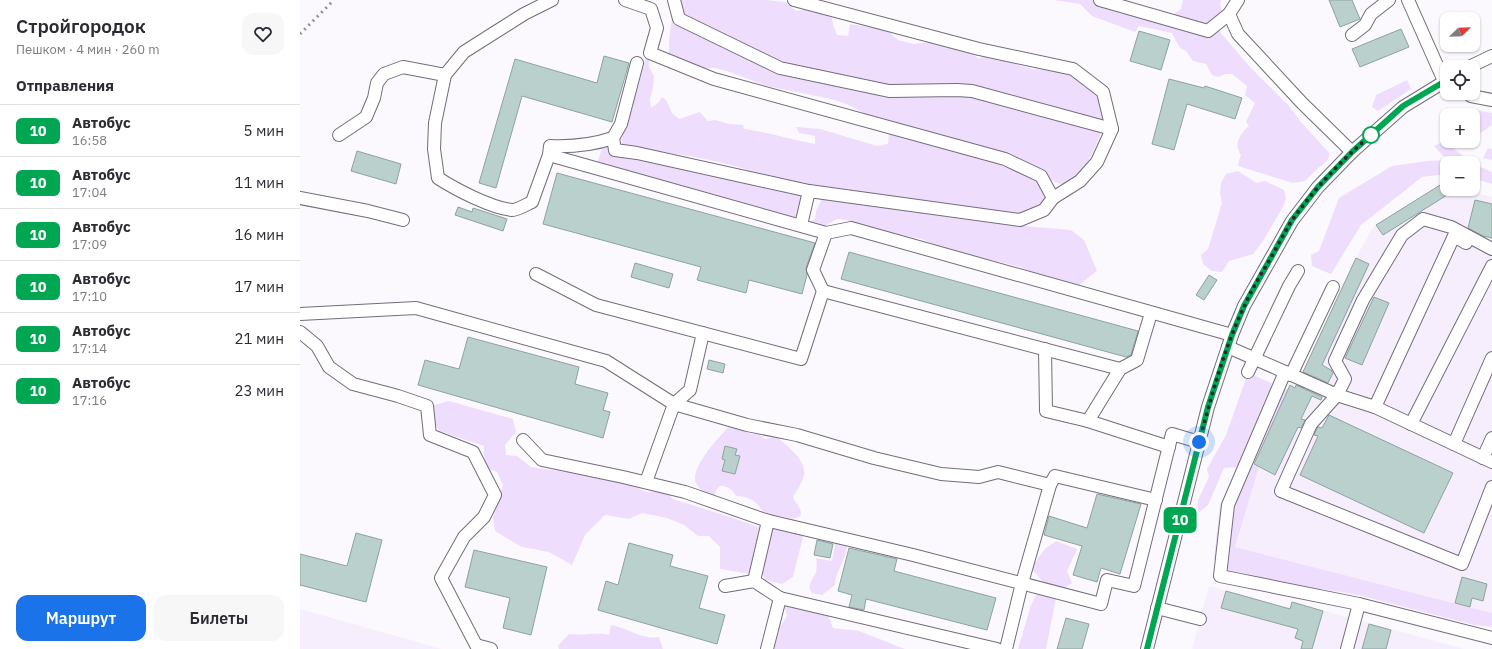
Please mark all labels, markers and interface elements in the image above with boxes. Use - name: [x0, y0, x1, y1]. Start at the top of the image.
- north arrow: [1440, 12, 1480, 52]
- map controls: [1440, 12, 1480, 196]
- button: heart: [242, 13, 284, 55]
- text: Стройгородок: [16, 14, 146, 38]
- text: Пешком · 4 мин · 260 m: [16, 41, 160, 58]
- button: locate: [1440, 60, 1480, 100]
- text: Отправления: [16, 76, 114, 95]
- button: +: [1440, 108, 1480, 148]
- text: Автобус: [72, 113, 131, 132]
- text: 5 мин: [243, 121, 284, 140]
- text: 10: [30, 122, 46, 140]
- unlabelled marker: [1362, 126, 1380, 144]
- text: 16:58: [72, 132, 107, 149]
- button: −: [1440, 156, 1480, 196]
- text: Автобус: [72, 165, 131, 184]
- text: 11 мин: [234, 173, 284, 192]
- text: 10: [30, 174, 46, 192]
- text: 17:04: [72, 184, 107, 201]
- text: Автобус: [72, 217, 131, 236]
- text: 16 мин: [234, 225, 284, 244]
- text: 10: [30, 226, 46, 244]
- text: 17:09: [72, 236, 107, 253]
- text: Автобус: [72, 269, 131, 288]
- text: 17 мин: [234, 277, 284, 296]
- text: 10: [30, 278, 46, 296]
- text: 17:10: [72, 288, 107, 305]
- text: Автобус: [72, 321, 131, 340]
- text: 21 мин: [234, 329, 284, 348]
- text: 10: [30, 330, 46, 348]
- text: 17:14: [72, 340, 107, 357]
- text: Автобус: [72, 373, 131, 392]
- text: 23 мин: [234, 381, 284, 400]
- text: 10: [30, 382, 46, 400]
- text: 17:16: [72, 392, 107, 409]
- your location: [1189, 432, 1209, 452]
- line badge: 10: [1162, 507, 1198, 533]
- text: 10: [1172, 511, 1188, 529]
- button: Маршрут: [16, 595, 146, 641]
- button: Билеты: [154, 595, 284, 641]

